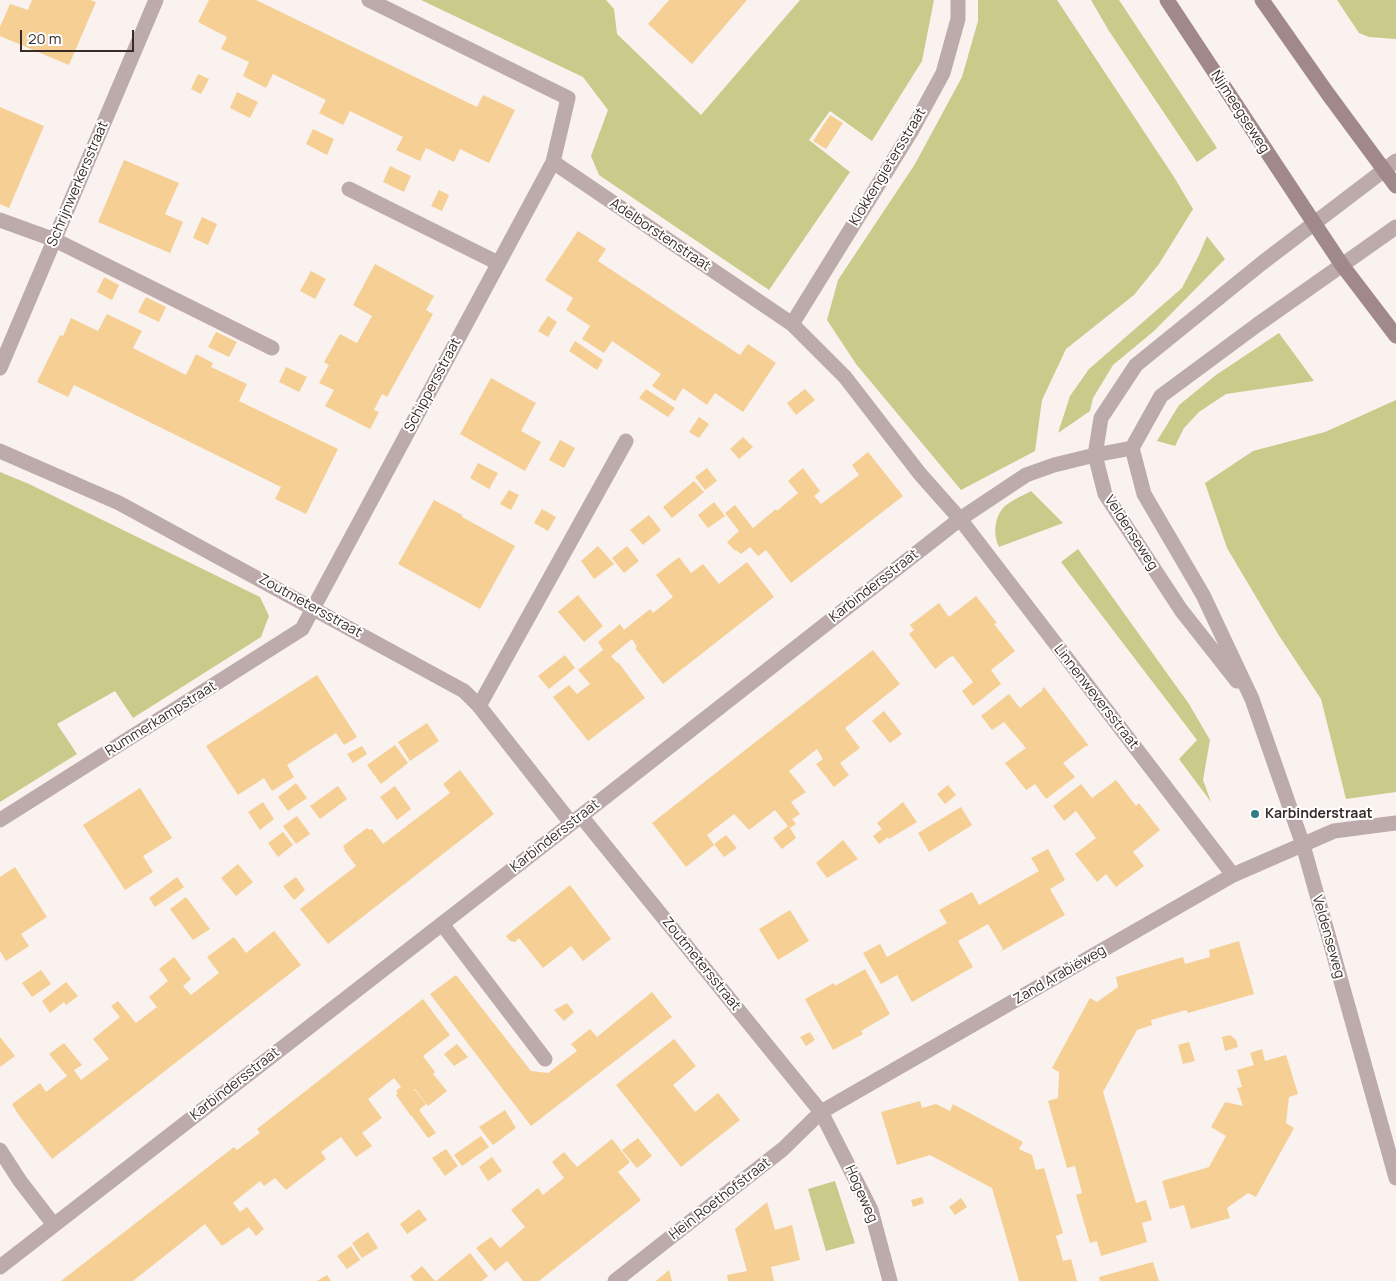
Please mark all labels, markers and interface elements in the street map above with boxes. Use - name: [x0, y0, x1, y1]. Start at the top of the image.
- scale bar: [22, 20, 136, 52]
- text: 20 m: [28, 28, 61, 49]
- street label: Nijmeegseweg: [1207, 68, 1273, 156]
- street label: Klokkengietersstraat: [846, 105, 930, 229]
- street label: Schrijnwerkersstraat: [44, 119, 112, 249]
- street label: Adelborstenstraat: [606, 195, 714, 275]
- street label: Schippersstraat: [401, 335, 465, 435]
- street label: Veldenseweg: [1101, 492, 1161, 574]
- street label: Karbindersstraat: [826, 546, 922, 626]
- street label: Zoutmetersstraat: [255, 571, 365, 641]
- street label: Linnenweversstraat: [1050, 642, 1142, 752]
- street label: Rummerkampstraat: [102, 678, 220, 760]
- street label: Karbindersstraat: [507, 796, 603, 876]
- place label: Karbinderstraat: [1265, 806, 1373, 822]
- marker: Karbinderstraat: [1249, 808, 1261, 820]
- street label: Veldenseweg: [1308, 893, 1348, 981]
- street label: Zoutmetersstraat: [658, 914, 744, 1014]
- street label: Zand Arabiëweg: [1011, 942, 1109, 1008]
- street label: Karbindersstraat: [187, 1044, 283, 1124]
- street label: Hein Roethofstraat: [666, 1154, 774, 1244]
- street label: Hogeweg: [841, 1163, 881, 1225]

